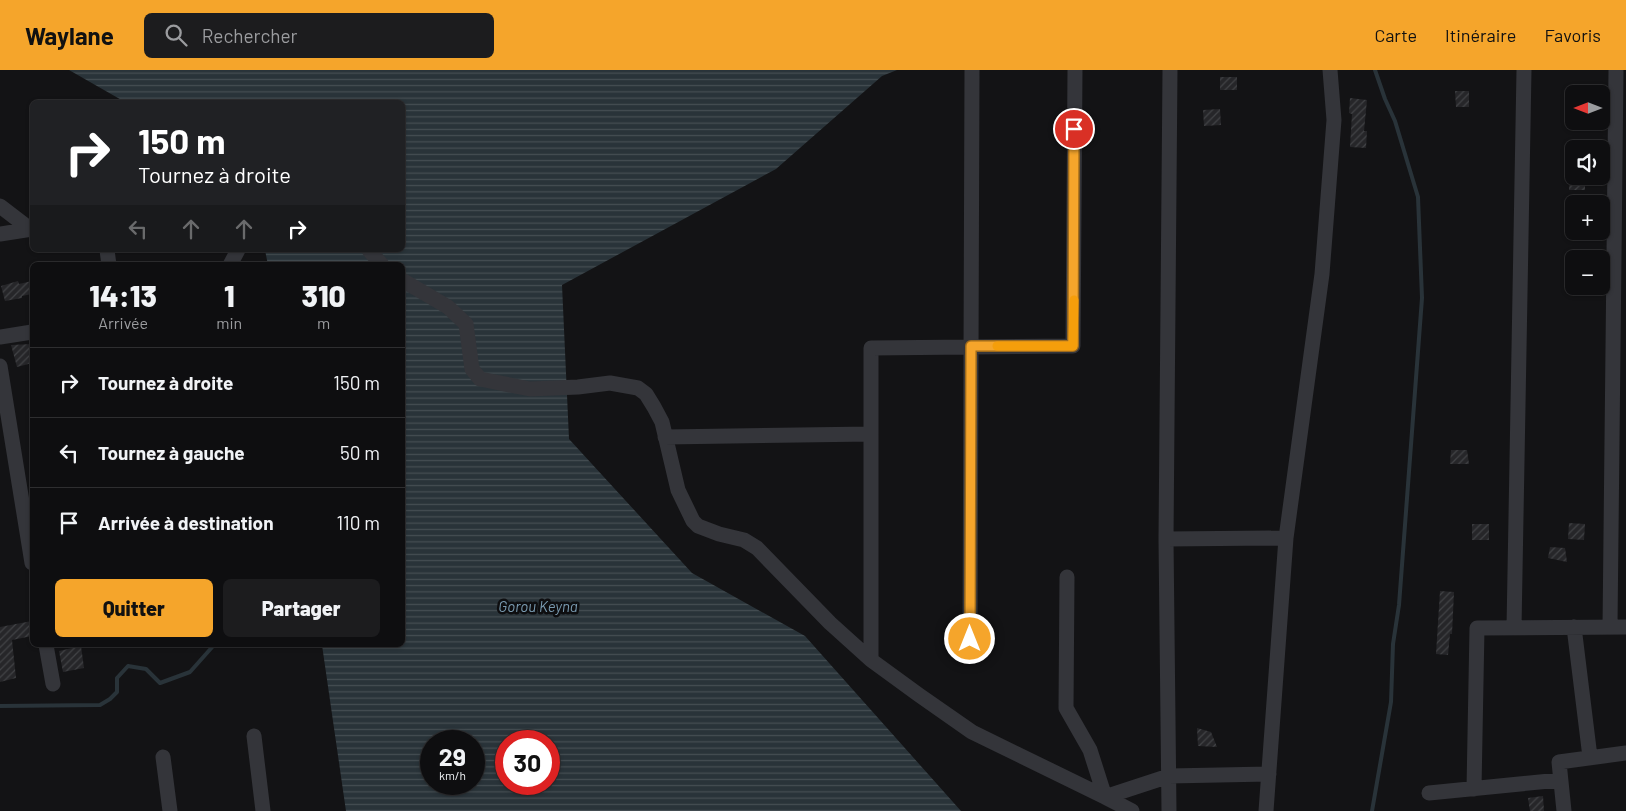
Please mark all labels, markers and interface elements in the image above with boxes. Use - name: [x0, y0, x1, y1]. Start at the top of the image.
- search box: [144, 13, 494, 58]
- text: Waylane: [25, 21, 114, 50]
- icon: search: [162, 21, 190, 49]
- text: Rechercher: [202, 24, 297, 47]
- text: Carte: [1374, 24, 1417, 46]
- text: Itinéraire: [1445, 24, 1516, 46]
- text: Favoris: [1544, 24, 1601, 46]
- north arrow: [1565, 85, 1610, 130]
- map controls: [1565, 85, 1610, 295]
- pin: [1053, 108, 1095, 150]
- icon: arrive: [1060, 115, 1088, 143]
- text: 150 m: [138, 119, 225, 161]
- icon: right: [55, 120, 120, 185]
- button: sound: [1565, 140, 1610, 185]
- text: Tournez à droite: [138, 161, 291, 187]
- button: +: [1565, 195, 1610, 240]
- icon: left: [124, 215, 152, 243]
- icon: ahead: [177, 215, 205, 243]
- icon: ahead: [230, 215, 258, 243]
- icon: right: [283, 215, 311, 243]
- button: −: [1565, 250, 1610, 295]
- text: 14:13: [89, 277, 157, 313]
- text: 1: [224, 277, 235, 313]
- text: 310: [301, 277, 346, 313]
- text: Arrivée: [98, 313, 148, 332]
- text: min: [216, 313, 242, 332]
- text: m: [317, 313, 330, 332]
- icon: right: [55, 369, 83, 397]
- text: Tournez à droite: [98, 371, 234, 394]
- text: 150 m: [333, 371, 380, 394]
- icon: left: [55, 439, 83, 467]
- text: Tournez à gauche: [98, 441, 245, 464]
- text: 50 m: [340, 441, 380, 464]
- icon: arrive: [55, 509, 83, 537]
- text: Arrivée à destination: [98, 511, 274, 534]
- text: 110 m: [336, 511, 380, 534]
- button: Quitter: [55, 579, 213, 637]
- button: Partager: [223, 579, 380, 637]
- water label: Gorou Keyna: [498, 597, 578, 615]
- position arrow: [943, 612, 995, 664]
- speed limit sign: 30: [495, 730, 560, 795]
- text: 29: [439, 741, 466, 771]
- text: km/h: [439, 768, 466, 782]

